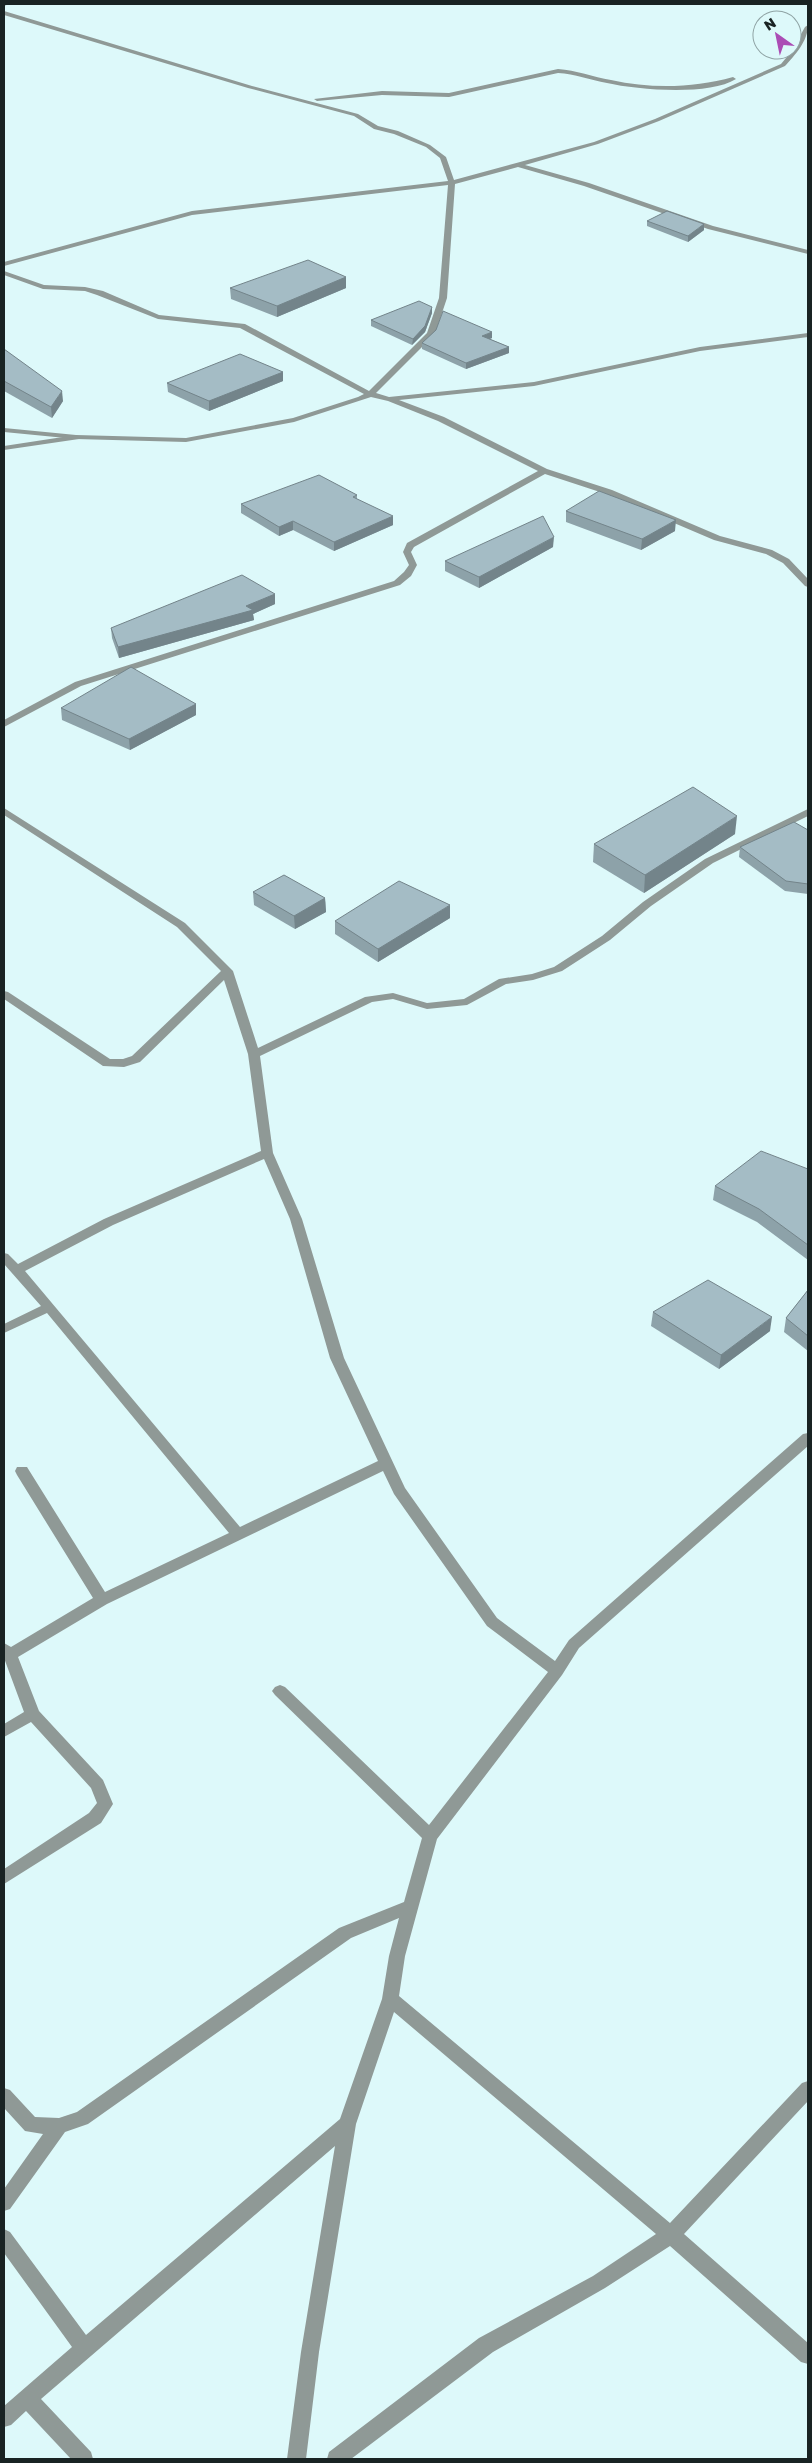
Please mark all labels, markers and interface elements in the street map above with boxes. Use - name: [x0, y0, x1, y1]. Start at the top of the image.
- north arrow: [752, 10, 802, 60]
- text: N: [761, 14, 779, 34]

